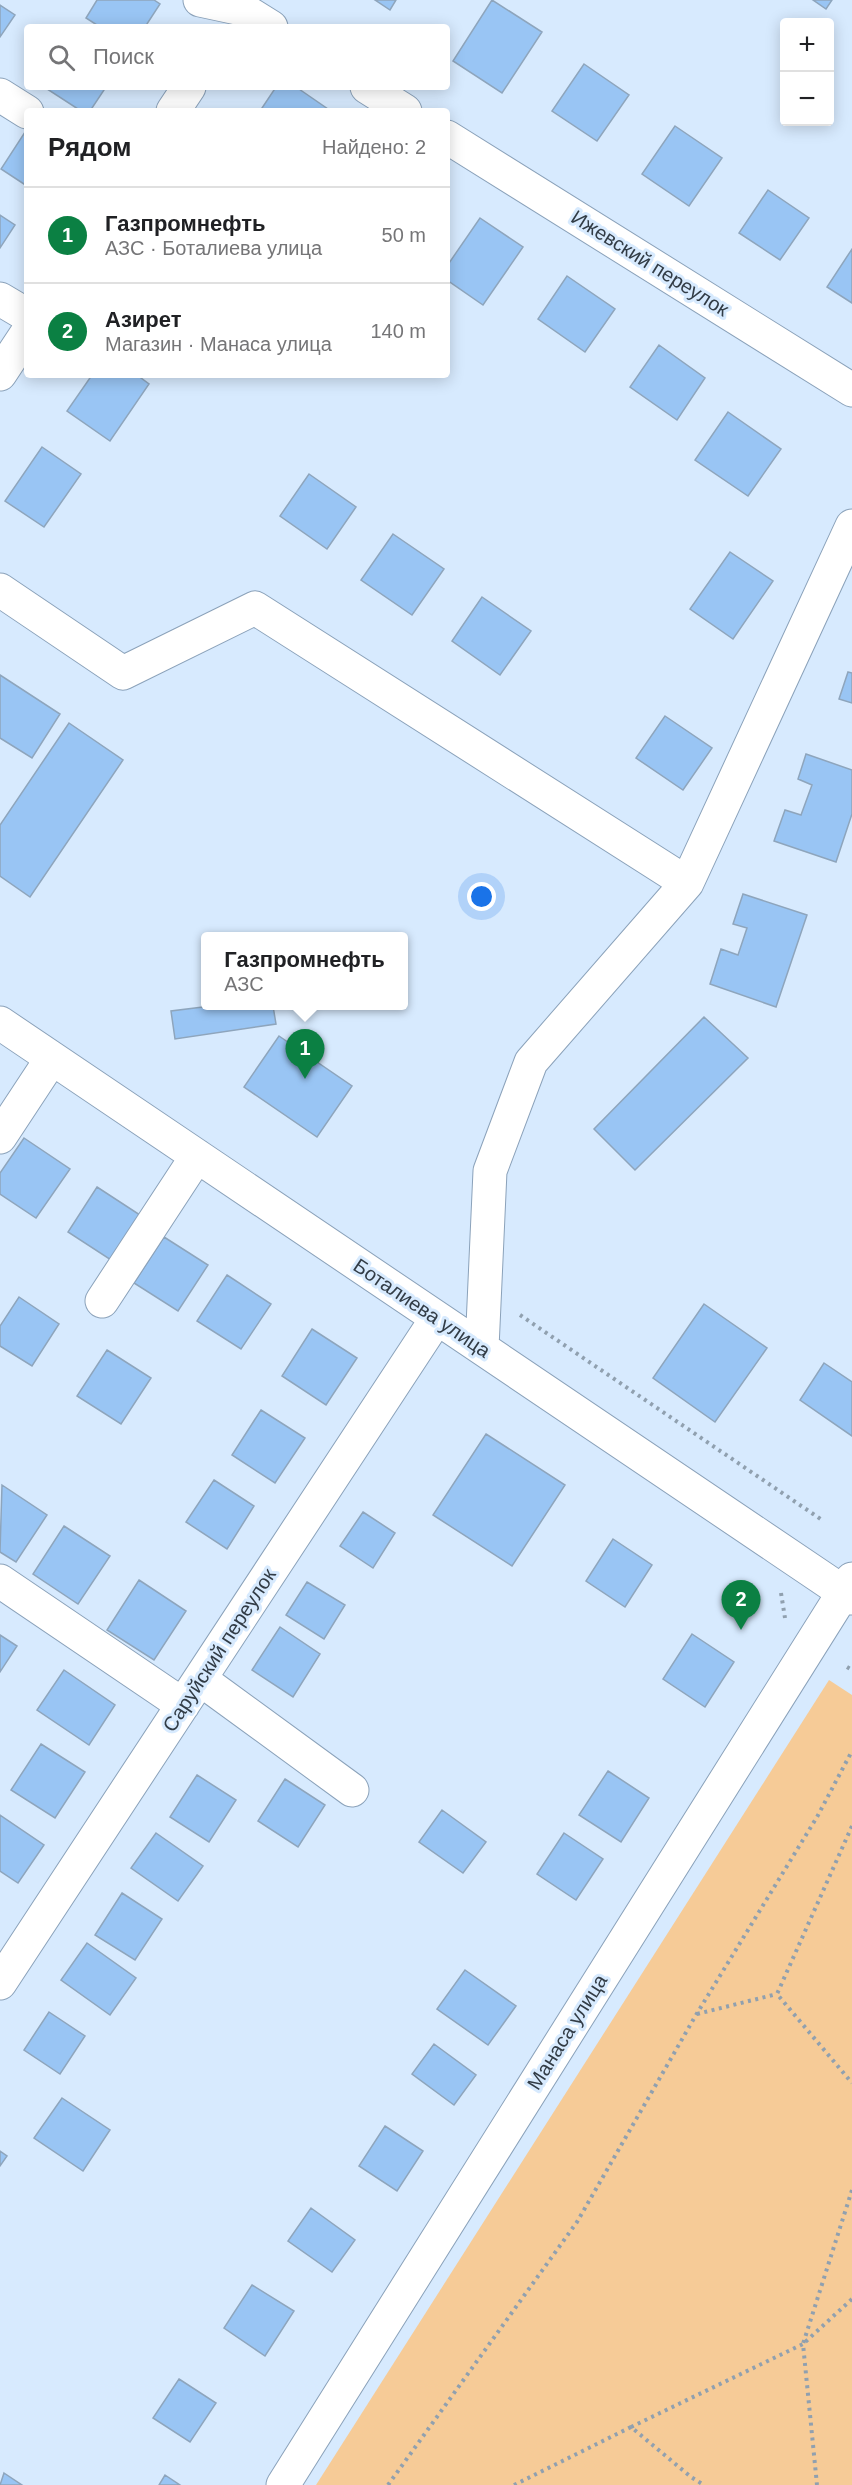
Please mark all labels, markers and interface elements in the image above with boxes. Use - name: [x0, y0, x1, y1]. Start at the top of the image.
- map controls: [780, 18, 834, 126]
- button: +: [780, 18, 834, 72]
- search box: [24, 24, 450, 90]
- icon: search: [45, 41, 78, 74]
- text: Поиск: [93, 44, 154, 69]
- button: −: [780, 72, 834, 126]
- text: Рядом: [48, 132, 131, 162]
- text: Найдено: 2: [322, 136, 426, 158]
- street label: Ижевский переулок: [567, 206, 733, 320]
- text: Газпромнефть: [105, 211, 266, 236]
- text: 1: [62, 224, 73, 246]
- text: 50 m: [382, 224, 426, 246]
- text: АЗС · Боталиева улица: [105, 237, 322, 259]
- text: Азирет: [105, 307, 182, 332]
- text: 2: [62, 320, 73, 342]
- text: 140 m: [370, 320, 426, 342]
- text: Магазин · Манаса улица: [105, 333, 332, 355]
- your location: [467, 882, 496, 911]
- popup: [201, 932, 408, 1010]
- text: Газпромнефть: [224, 947, 385, 972]
- text: АЗС: [224, 973, 264, 995]
- pin: 1: [286, 1030, 324, 1079]
- street label: Боталиева улица: [350, 1254, 495, 1362]
- street label: Саруйский переулок: [158, 1564, 280, 1736]
- pin: 2: [722, 1580, 760, 1630]
- street label: Манаса улица: [523, 1970, 612, 2094]

